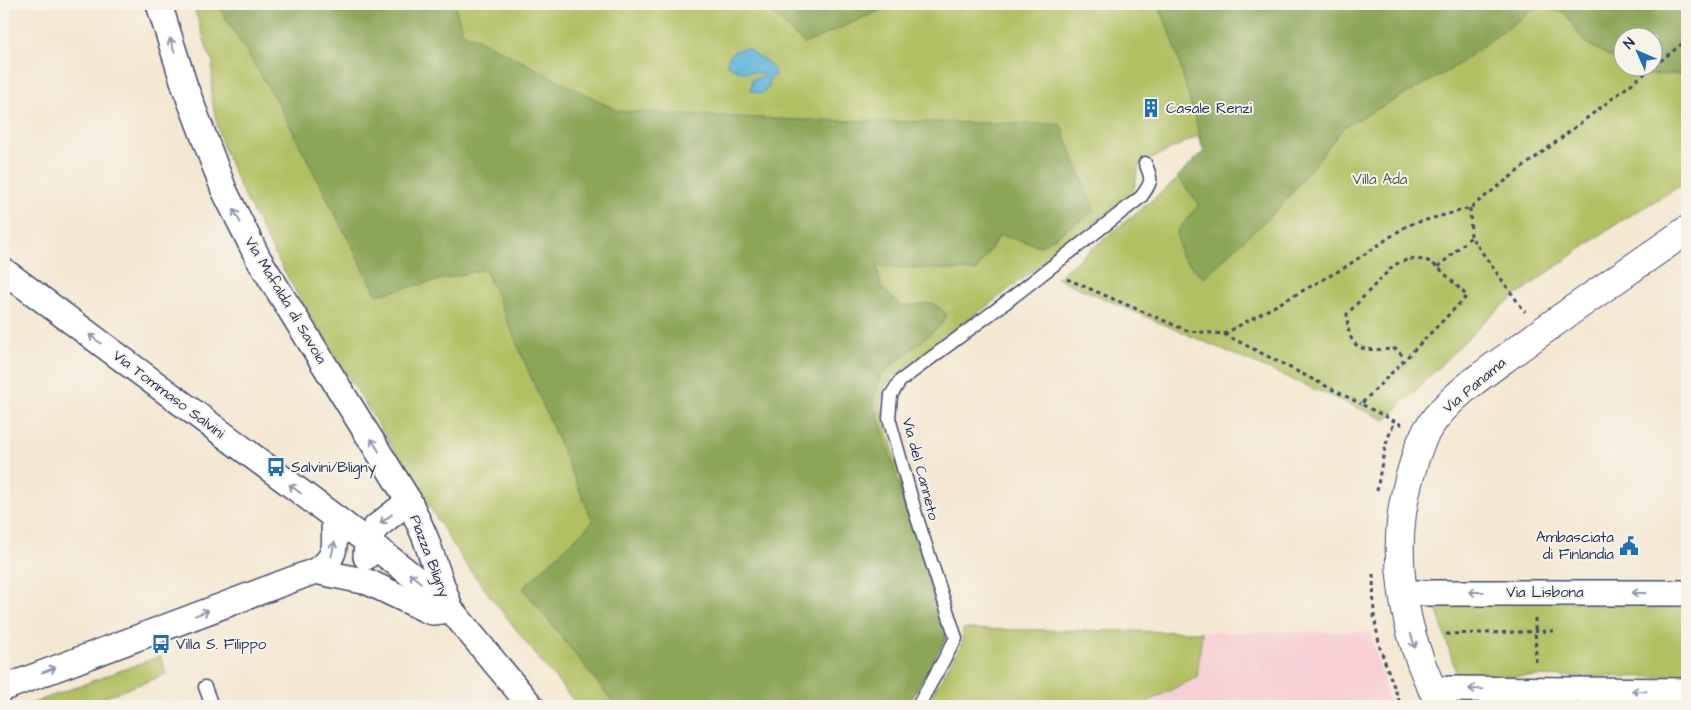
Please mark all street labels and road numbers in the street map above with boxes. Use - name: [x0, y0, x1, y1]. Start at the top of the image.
- street label: Via Mafalda di Savoia: [239, 233, 332, 368]
- street label: Via Tommaso Salvini: [108, 345, 230, 444]
- street label: Via Panama: [1438, 352, 1511, 418]
- street label: Via del Canneto: [897, 416, 944, 523]
- street label: Piazza Bligny: [403, 512, 455, 601]
- street label: Via Lisbona: [1506, 582, 1584, 603]

